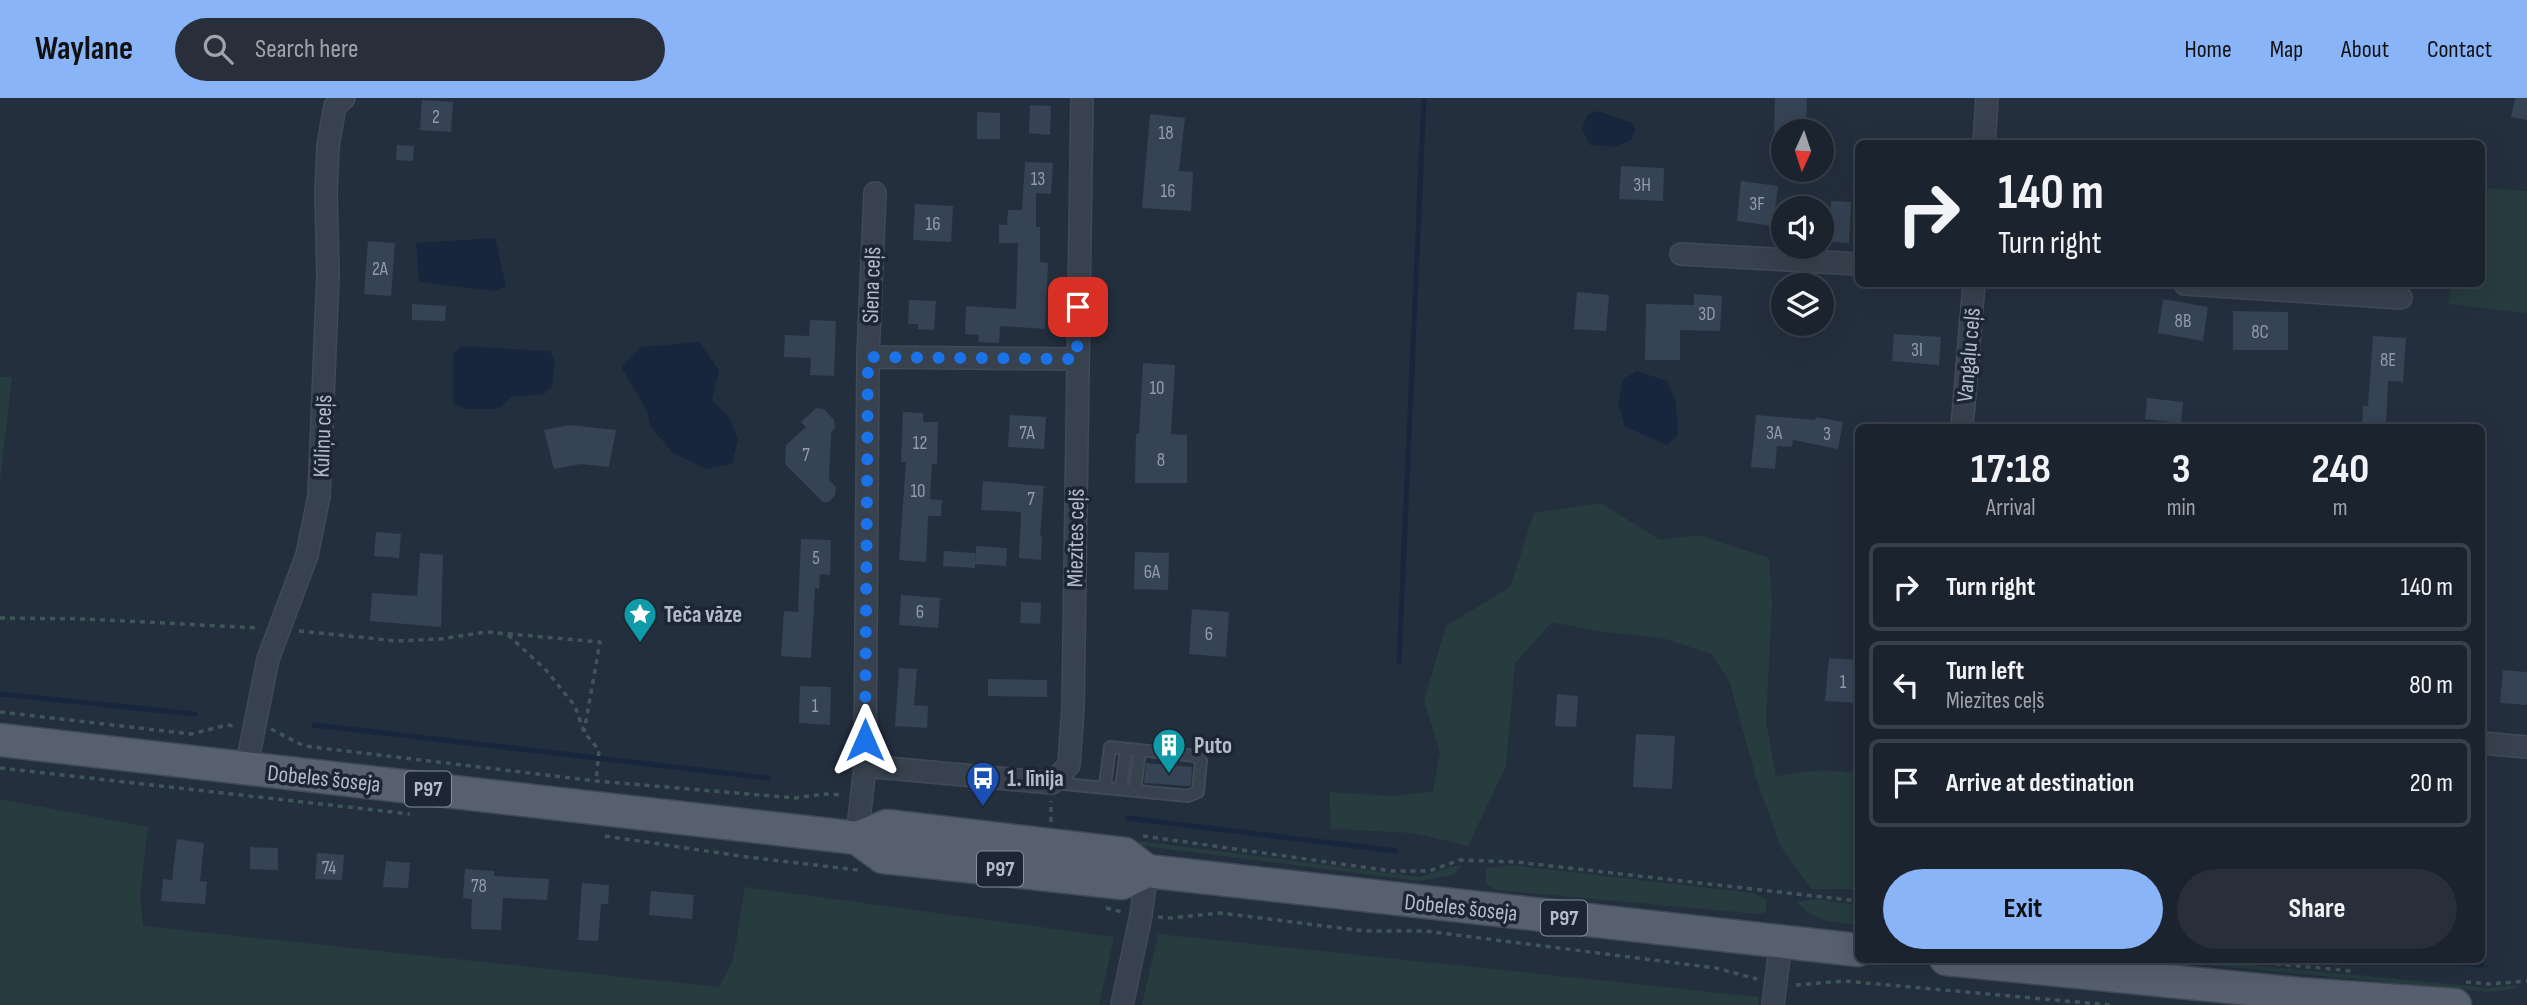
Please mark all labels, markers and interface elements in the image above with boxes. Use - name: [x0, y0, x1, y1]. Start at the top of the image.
- search box: [175, 18, 665, 81]
- text: Waylane: [35, 29, 133, 69]
- icon: search: [199, 30, 237, 68]
- text: Search here: [255, 34, 358, 65]
- text: Home: [2184, 35, 2232, 64]
- text: Map: [2270, 35, 2303, 64]
- text: About: [2341, 35, 2389, 64]
- text: Contact: [2427, 35, 2492, 64]
- house number: 2: [432, 106, 440, 129]
- north arrow: [1771, 119, 1834, 182]
- map controls: [1771, 119, 1834, 336]
- house number: 18: [1159, 122, 1173, 145]
- text: 140 m: [1998, 164, 2104, 223]
- house number: 13: [1031, 168, 1045, 191]
- icon: right: [1883, 168, 1974, 259]
- house number: 3H: [1633, 174, 1651, 197]
- house number: 16: [1161, 180, 1175, 203]
- house number: 3F: [1749, 193, 1765, 216]
- button: sound: [1771, 196, 1834, 259]
- house number: 16: [926, 213, 940, 236]
- text: Turn right: [1998, 224, 2102, 263]
- street label: Siena ceļš: [857, 246, 887, 324]
- house number: 2A: [372, 258, 389, 281]
- button: layers: [1771, 273, 1834, 336]
- pin: [1048, 277, 1108, 337]
- icon: arrive: [1059, 288, 1097, 326]
- house number: 3D: [1698, 303, 1716, 326]
- street label: Vangaļu ceļš: [1951, 307, 1987, 403]
- house number: 8B: [2175, 310, 2191, 333]
- house number: 8C: [2251, 321, 2269, 344]
- house number: 3I: [1911, 339, 1923, 362]
- house number: 8E: [2380, 349, 2396, 372]
- house number: 10: [1149, 377, 1165, 400]
- street label: Kūliņu ceļš: [308, 394, 338, 478]
- house number: 7A: [1019, 422, 1036, 445]
- house number: 3A: [1766, 422, 1783, 445]
- house number: 3: [1823, 423, 1831, 446]
- house number: 12: [913, 432, 927, 455]
- house number: 7: [802, 444, 810, 467]
- text: 17:18: [1971, 444, 2051, 495]
- text: 3: [2172, 444, 2191, 495]
- text: 240: [2311, 444, 2369, 495]
- house number: 8: [1157, 449, 1165, 472]
- house number: 10: [910, 480, 926, 503]
- house number: 7: [1027, 488, 1035, 511]
- street label: Miezītes ceļš: [1061, 488, 1091, 588]
- text: Arrival: [1986, 494, 2036, 522]
- text: min: [2167, 494, 2196, 522]
- text: m: [2333, 494, 2348, 522]
- house number: 5: [812, 547, 820, 570]
- house number: 6A: [1144, 561, 1161, 584]
- icon: right: [1887, 568, 1925, 606]
- text: Turn right: [1946, 572, 2035, 603]
- text: 140 m: [2401, 572, 2453, 603]
- place icon: Teča vāze: [621, 595, 659, 644]
- place label: Teča vāze: [664, 601, 742, 629]
- house number: 6: [916, 601, 924, 624]
- house number: 6: [1205, 623, 1213, 646]
- text: Turn left: [1946, 656, 2024, 687]
- icon: left: [1887, 666, 1925, 704]
- text: 80 m: [2409, 670, 2453, 701]
- house number: 1: [1840, 671, 1847, 694]
- text: Miezītes ceļš: [1946, 687, 2045, 715]
- house number: 1: [812, 695, 819, 718]
- position arrow: [828, 703, 902, 777]
- building icon: Puto: [1150, 726, 1188, 775]
- place label: Puto: [1194, 732, 1232, 760]
- street label: Dobeles šoseja: [266, 759, 382, 799]
- bus stop icon: 1. līnija: [964, 759, 1002, 808]
- icon: arrive: [1887, 764, 1925, 802]
- place label: 1. līnija: [1007, 765, 1064, 793]
- text: Arrive at destination: [1946, 768, 2134, 799]
- text: 20 m: [2410, 768, 2453, 799]
- road number: P97: [405, 772, 451, 806]
- road number: P97: [977, 852, 1023, 886]
- house number: 74: [322, 857, 336, 880]
- button: Exit: [1883, 869, 2163, 949]
- button: Share: [2177, 869, 2457, 949]
- house number: 78: [471, 875, 487, 898]
- street label: Dobeles šoseja: [1403, 888, 1519, 928]
- road number: P97: [1541, 900, 1587, 936]

